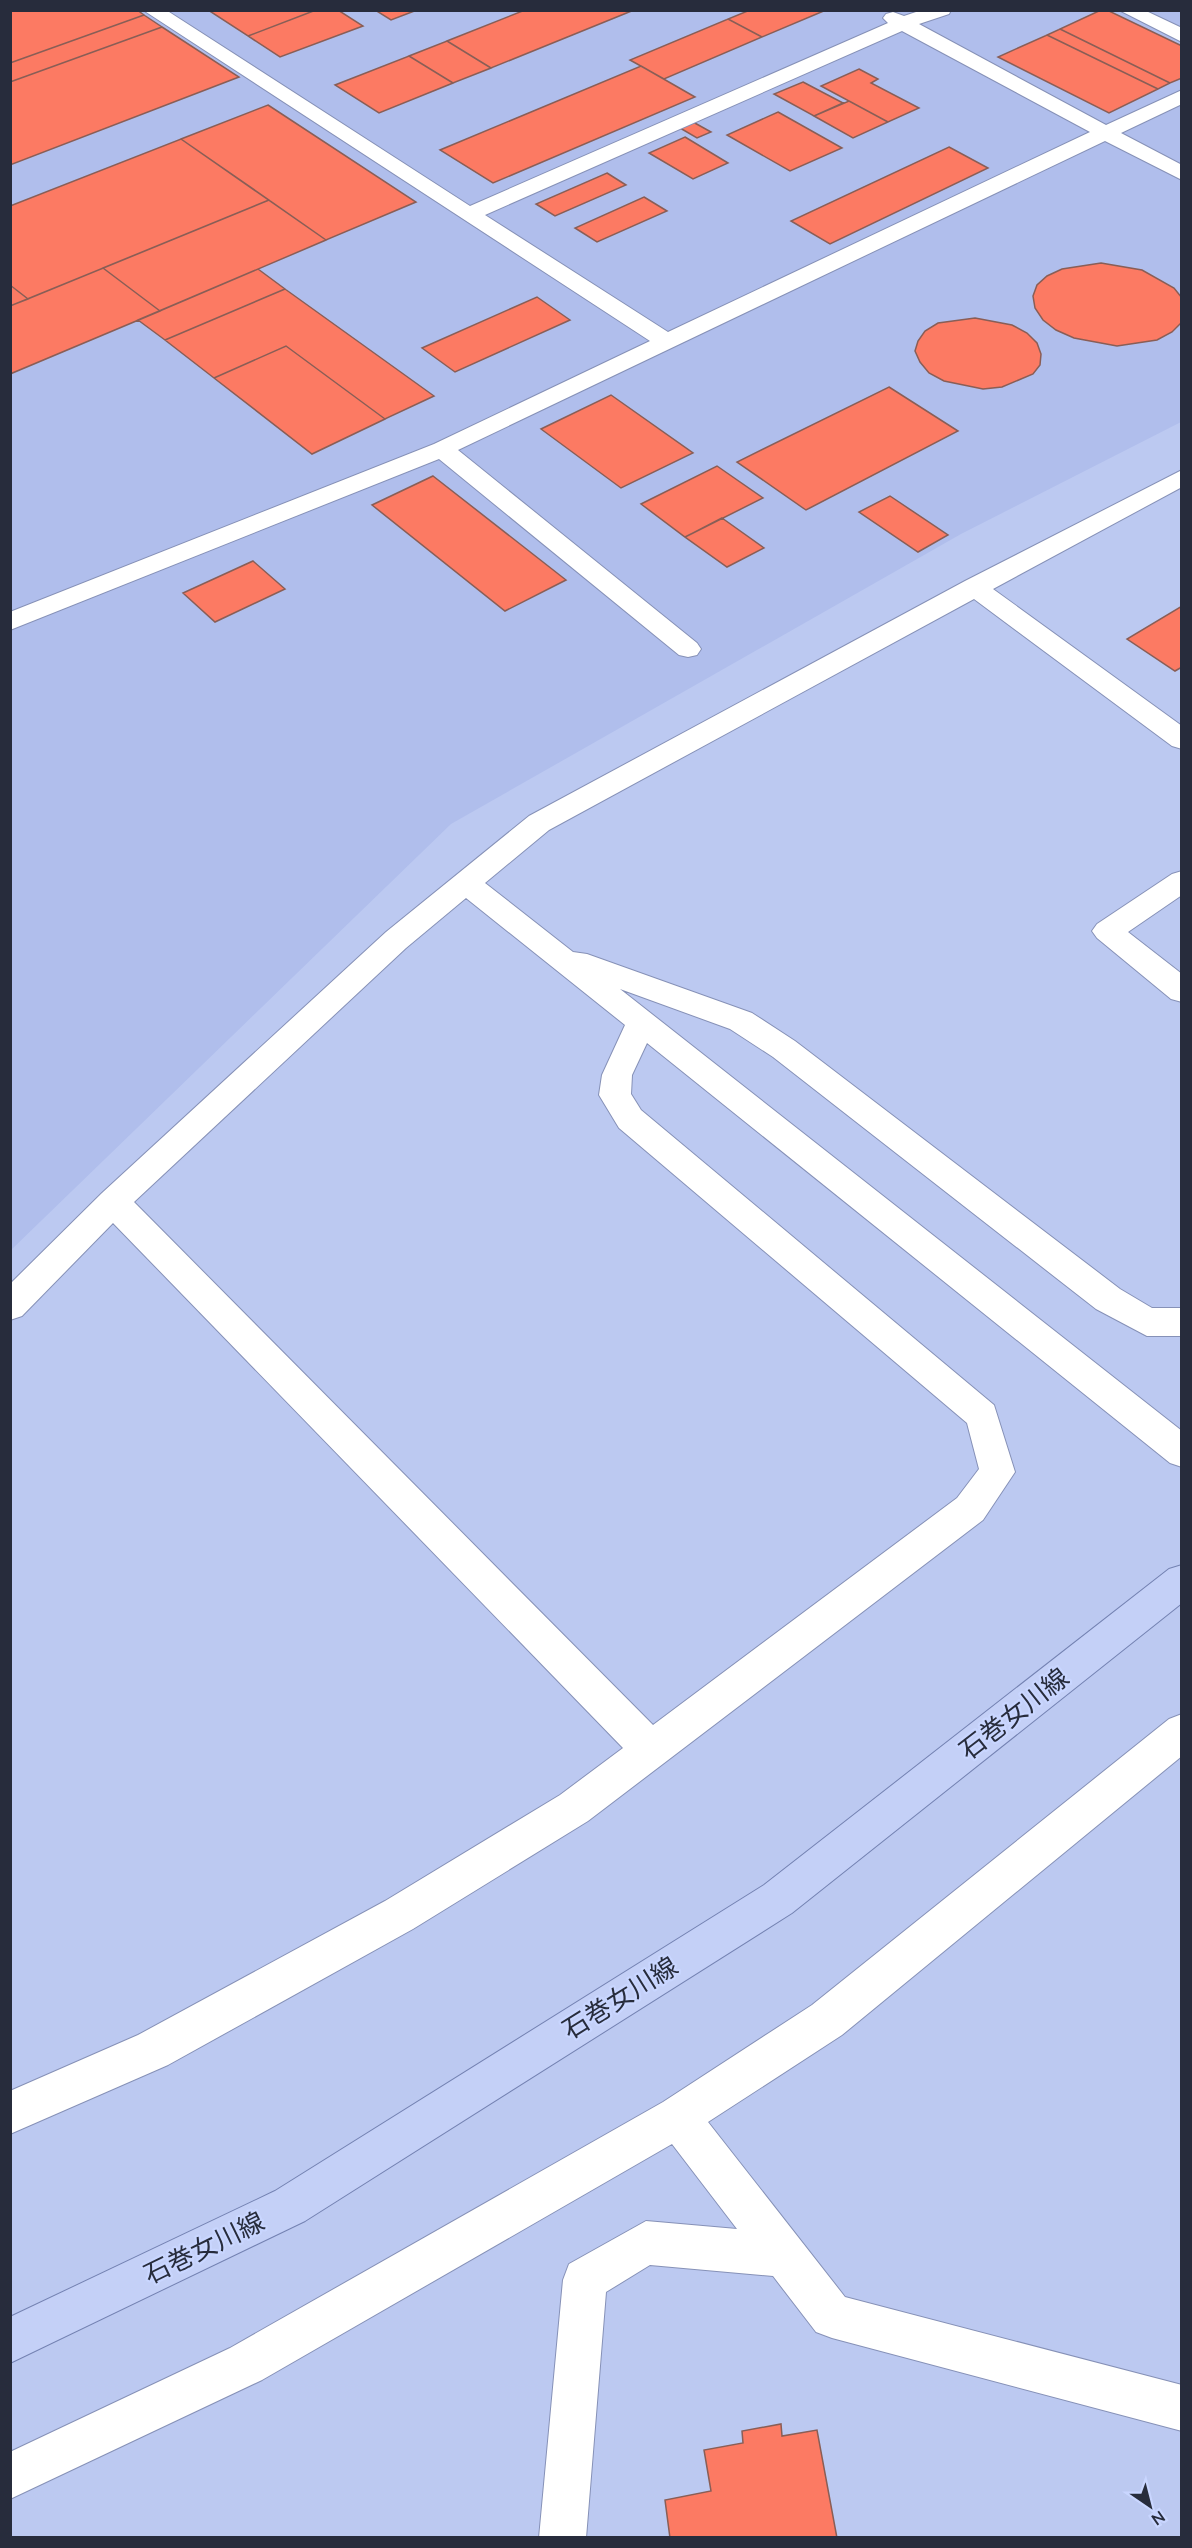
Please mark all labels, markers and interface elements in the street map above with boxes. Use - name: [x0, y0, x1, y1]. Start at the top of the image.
- street label: 石巻女川線: [952, 1661, 1075, 1767]
- street label: 石巻女川線: [556, 1949, 684, 2046]
- street label: 石巻女川線: [138, 2204, 269, 2291]
- north arrow: [1120, 2476, 1180, 2536]
- text: N: [1148, 2507, 1169, 2530]

